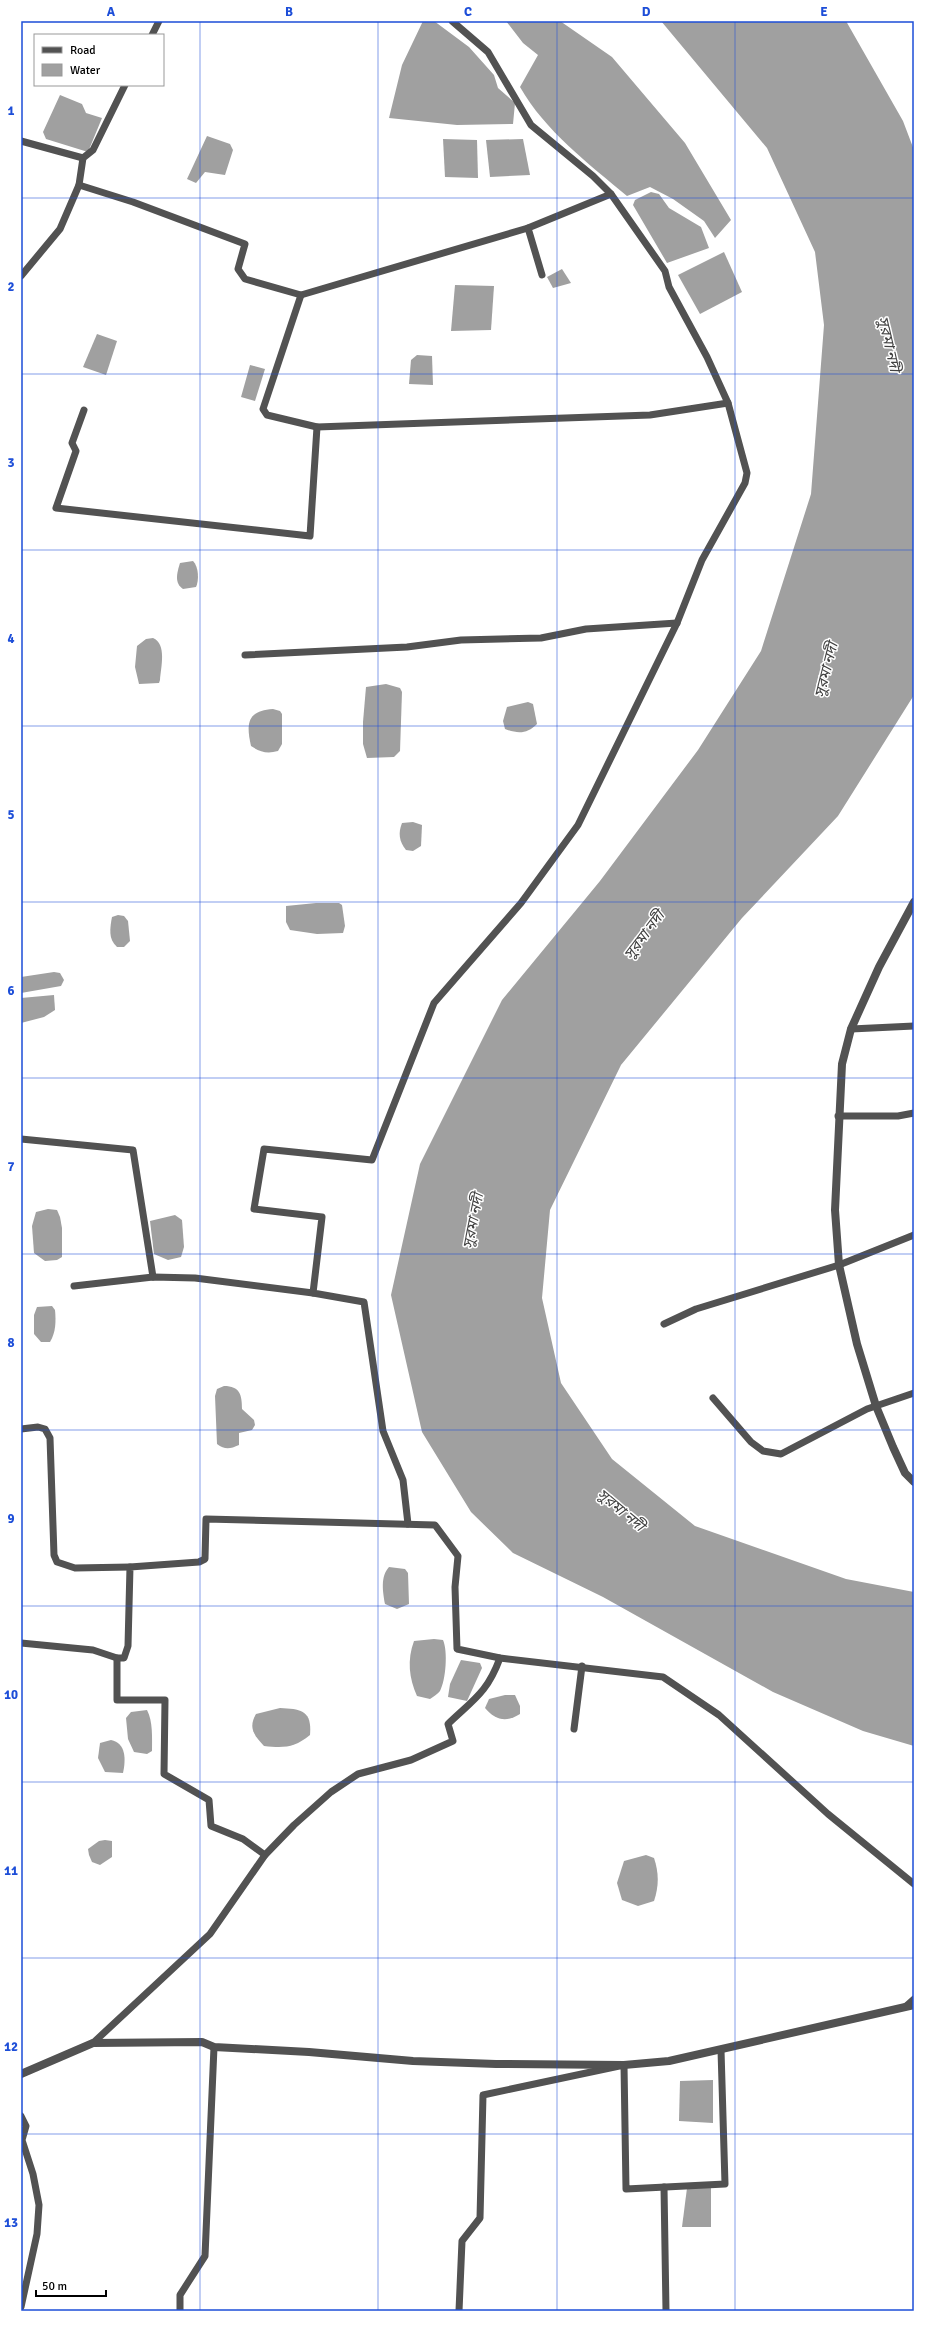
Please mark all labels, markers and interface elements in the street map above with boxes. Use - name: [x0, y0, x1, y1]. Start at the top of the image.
- text: A: [107, 4, 116, 20]
- text: B: [285, 4, 293, 20]
- text: C: [464, 4, 472, 20]
- text: D: [642, 4, 651, 20]
- text: E: [820, 4, 828, 20]
- legend: [34, 34, 164, 86]
- text: Road: [70, 43, 96, 58]
- text: Water: [70, 63, 101, 78]
- text: 1: [7, 103, 15, 119]
- text: 2: [7, 279, 15, 295]
- water label: সুরমা নদী: [874, 315, 905, 376]
- text: 3: [7, 455, 15, 471]
- text: 4: [7, 631, 15, 647]
- water label: সুরমা নদী: [810, 638, 842, 699]
- text: 5: [7, 807, 15, 823]
- water label: সুরমা নদী: [620, 905, 670, 963]
- text: 6: [7, 983, 15, 999]
- text: 7: [7, 1159, 15, 1175]
- water label: সুরমা নদী: [459, 1189, 488, 1250]
- text: 8: [7, 1335, 15, 1351]
- water label: সুরমা নদী: [594, 1485, 651, 1537]
- text: 9: [7, 1511, 15, 1527]
- text: 10: [4, 1687, 18, 1703]
- text: 11: [4, 1863, 18, 1879]
- text: 12: [4, 2039, 18, 2055]
- text: 13: [4, 2215, 18, 2231]
- scale bar: [36, 2272, 106, 2298]
- text: 50 m: [42, 2279, 67, 2294]

